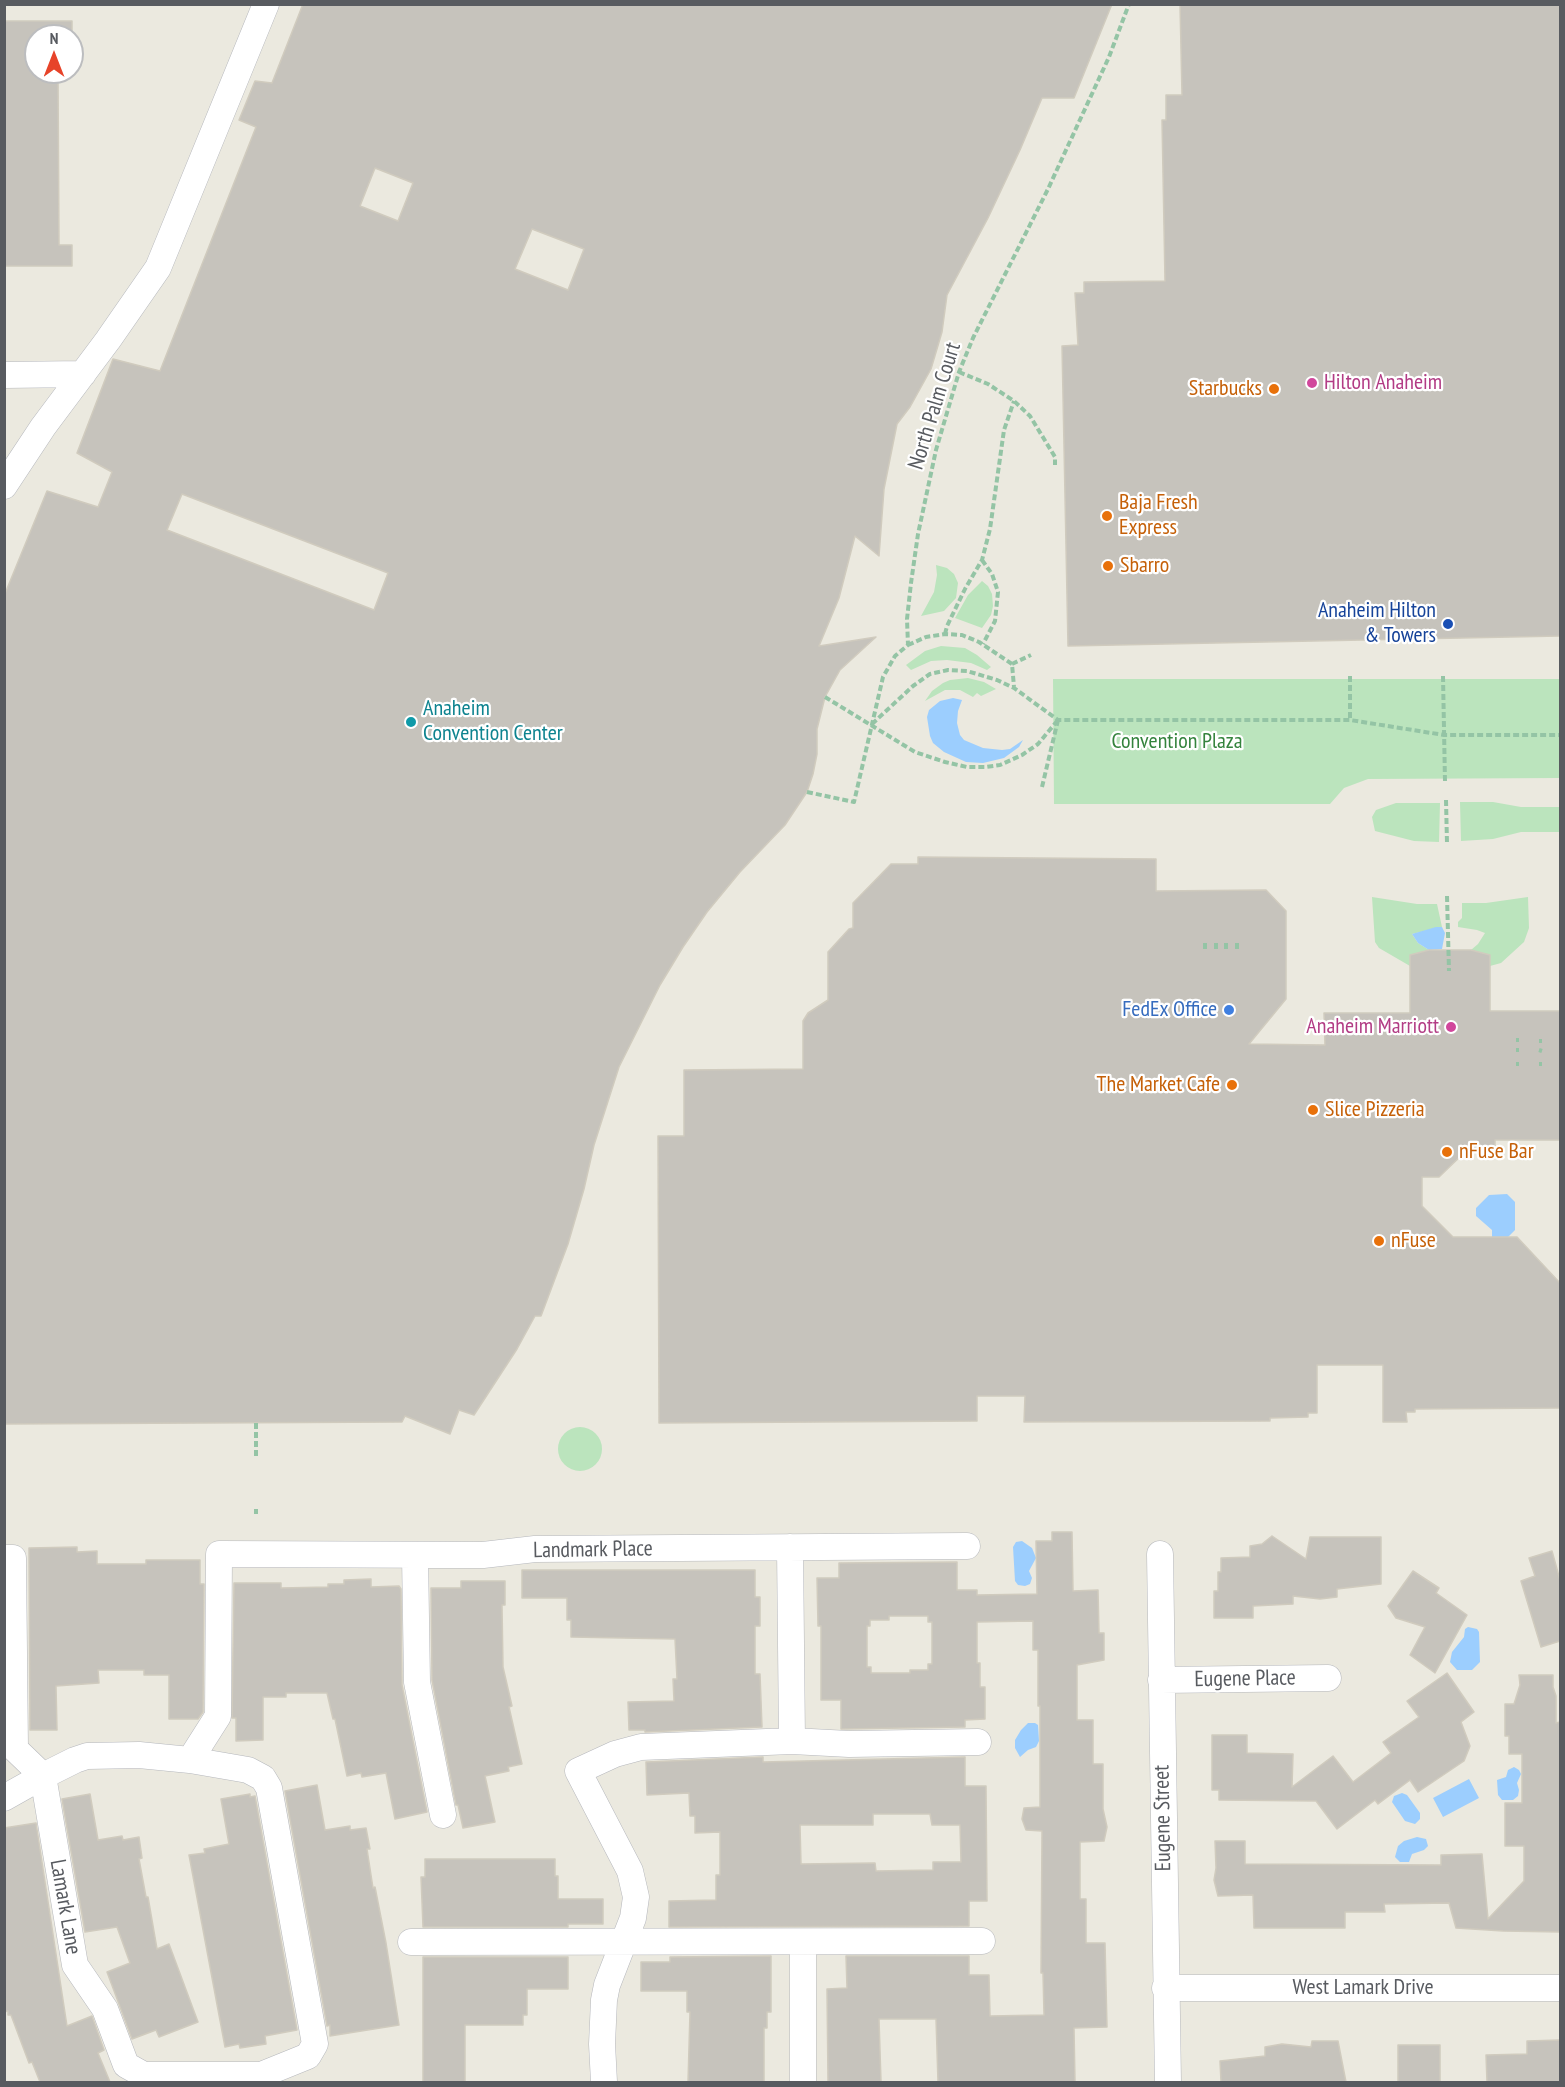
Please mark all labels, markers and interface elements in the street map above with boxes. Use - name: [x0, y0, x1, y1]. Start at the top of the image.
- north arrow: [24, 24, 84, 84]
- text: N: [50, 28, 58, 48]
- street label: North Palm Court: [903, 339, 967, 473]
- place label: Hilton Anaheim: [1324, 370, 1442, 396]
- place label: Starbucks: [1189, 376, 1262, 402]
- marker: Hilton Anaheim: [1305, 376, 1319, 390]
- marker: Starbucks: [1267, 382, 1281, 396]
- place label: Baja Fresh Express: [1119, 490, 1198, 542]
- marker: Baja Fresh Express: [1100, 509, 1114, 523]
- place label: Sbarro: [1120, 553, 1169, 579]
- marker: Sbarro: [1101, 559, 1115, 573]
- place label: Anaheim Hilton & Towers: [1318, 598, 1436, 650]
- marker: Anaheim Hilton & Towers: [1441, 617, 1455, 631]
- place label: Anaheim Convention Center: [423, 696, 563, 748]
- marker: Anaheim Convention Center: [404, 715, 418, 729]
- park label: Convention Plaza: [1111, 729, 1243, 755]
- place label: FedEx Office: [1122, 997, 1217, 1023]
- marker: FedEx Office: [1222, 1003, 1236, 1017]
- place label: Anaheim Marriott: [1306, 1014, 1439, 1040]
- marker: Anaheim Marriott: [1444, 1020, 1458, 1034]
- place label: The Market Cafe: [1097, 1072, 1220, 1098]
- marker: The Market Cafe: [1225, 1078, 1239, 1092]
- place label: Slice Pizzeria: [1325, 1097, 1424, 1123]
- marker: Slice Pizzeria: [1306, 1103, 1320, 1117]
- place label: nFuse Bar: [1459, 1139, 1534, 1165]
- marker: nFuse Bar: [1440, 1145, 1454, 1159]
- place label: nFuse: [1391, 1228, 1436, 1254]
- marker: nFuse: [1372, 1234, 1386, 1248]
- street label: Landmark Place: [533, 1536, 653, 1564]
- street label: Eugene Place: [1194, 1665, 1296, 1693]
- street label: Eugene Street: [1149, 1765, 1177, 1871]
- street label: Lamark Lane: [44, 1857, 86, 1957]
- street label: West Lamark Drive: [1292, 1975, 1434, 2001]

